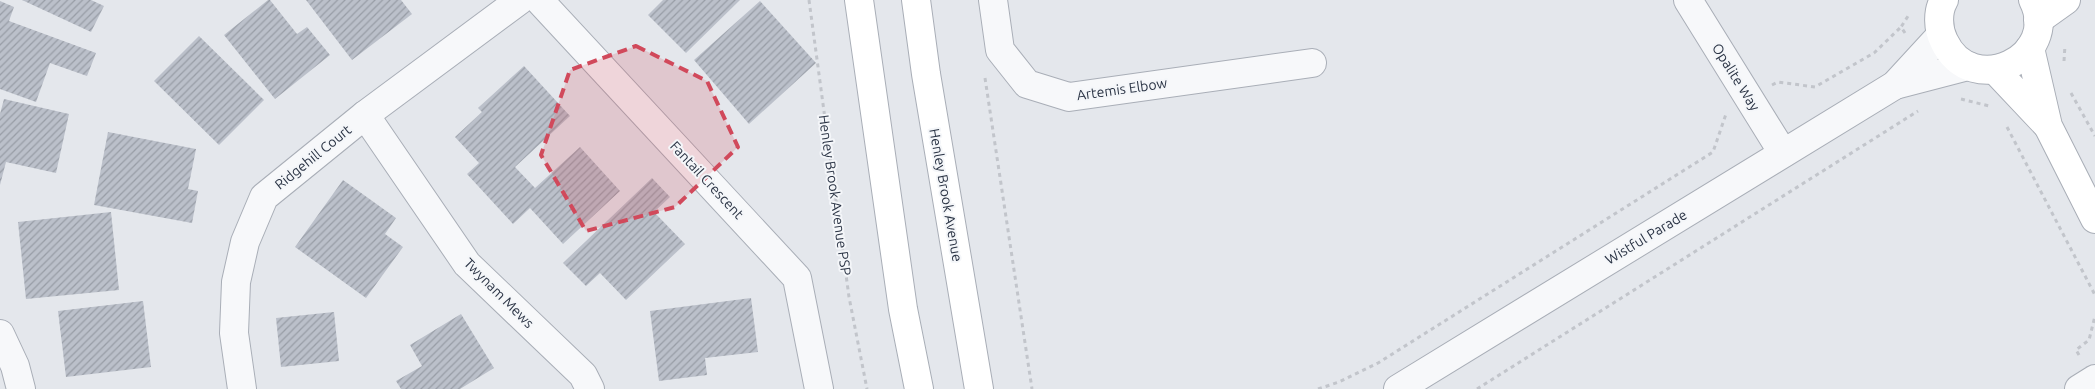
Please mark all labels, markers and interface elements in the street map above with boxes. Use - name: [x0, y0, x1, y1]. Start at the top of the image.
- street label: Opalite Way: [1709, 40, 1763, 114]
- street label: Artemis Elbow: [1076, 75, 1168, 103]
- street label: Henley Brook Avenue PSP: [816, 114, 854, 276]
- street label: Ridgehill Court: [272, 121, 355, 193]
- street label: Henley Brook Avenue: [926, 127, 966, 263]
- street label: Fantail Crescent: [667, 138, 747, 223]
- street label: Wistful Parade: [1602, 206, 1690, 268]
- street label: Twynam Mews: [461, 255, 537, 331]

